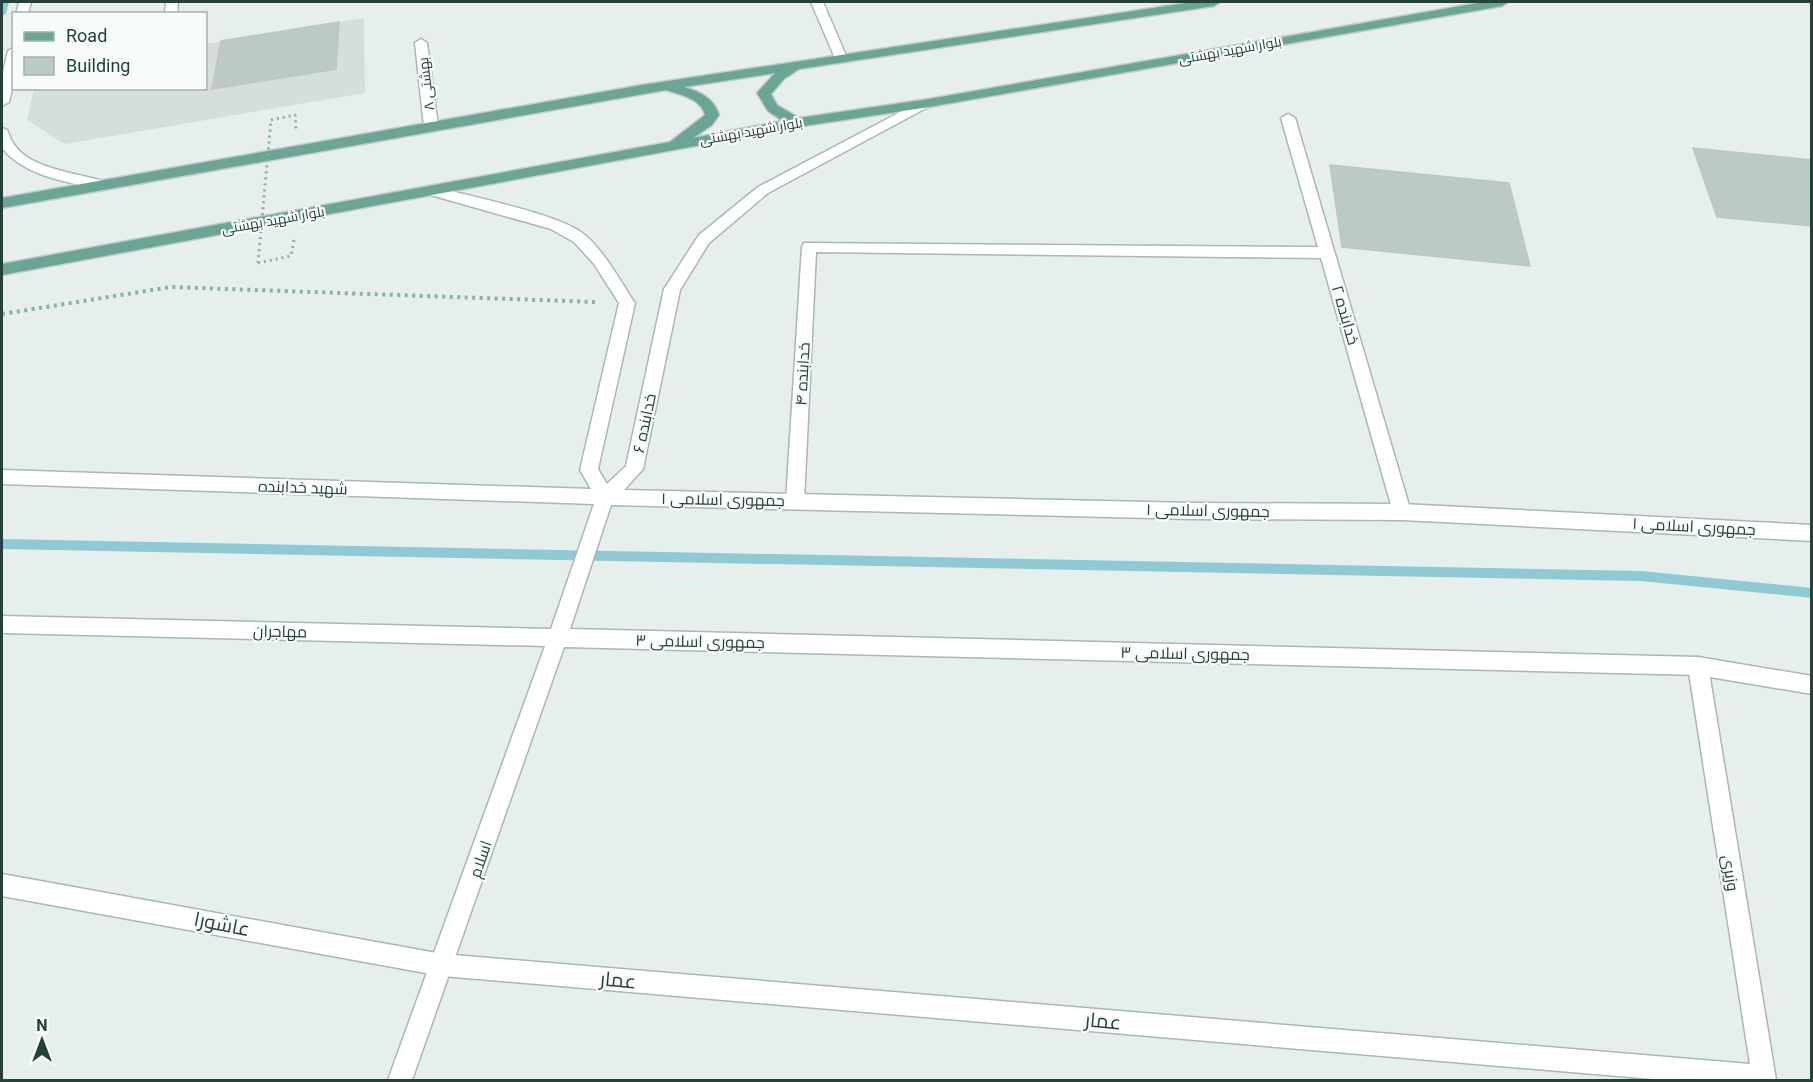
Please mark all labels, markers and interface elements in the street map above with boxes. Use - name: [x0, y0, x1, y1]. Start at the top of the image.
- legend: [12, 12, 207, 90]
- text: Road: [66, 25, 107, 46]
- street label: بلوار شهید بهشتی: [1177, 33, 1283, 67]
- text: Building: [66, 55, 130, 76]
- street label: بهشتی ۸: [415, 56, 437, 112]
- street label: بلوار شهید بهشتی: [698, 114, 804, 148]
- street label: بلوار شهید بهشتی: [220, 203, 326, 237]
- street label: خدابنده ۲: [1328, 283, 1363, 347]
- street label: خدابنده ۴: [791, 342, 814, 406]
- street label: خدابنده ۶: [629, 392, 660, 455]
- street label: شهید خدابنده: [258, 476, 348, 500]
- street label: جمهوری اسلامی ۱: [661, 489, 785, 511]
- street label: جمهوری اسلامی ۱: [1146, 500, 1270, 522]
- street label: جمهوری اسلامی ۱: [1632, 514, 1756, 540]
- street label: مهاجران: [253, 622, 307, 642]
- street label: جمهوری اسلامی ۳: [635, 631, 765, 653]
- street label: جمهوری اسلامی ۳: [1120, 643, 1250, 665]
- street label: اسلام: [465, 838, 498, 881]
- street label: وزیری: [1717, 854, 1743, 893]
- street label: عاشورا: [192, 907, 252, 941]
- street label: عمار: [598, 966, 637, 994]
- street label: عمار: [1083, 1007, 1122, 1035]
- north arrow: [12, 1010, 72, 1070]
- text: N: [36, 1016, 48, 1035]

